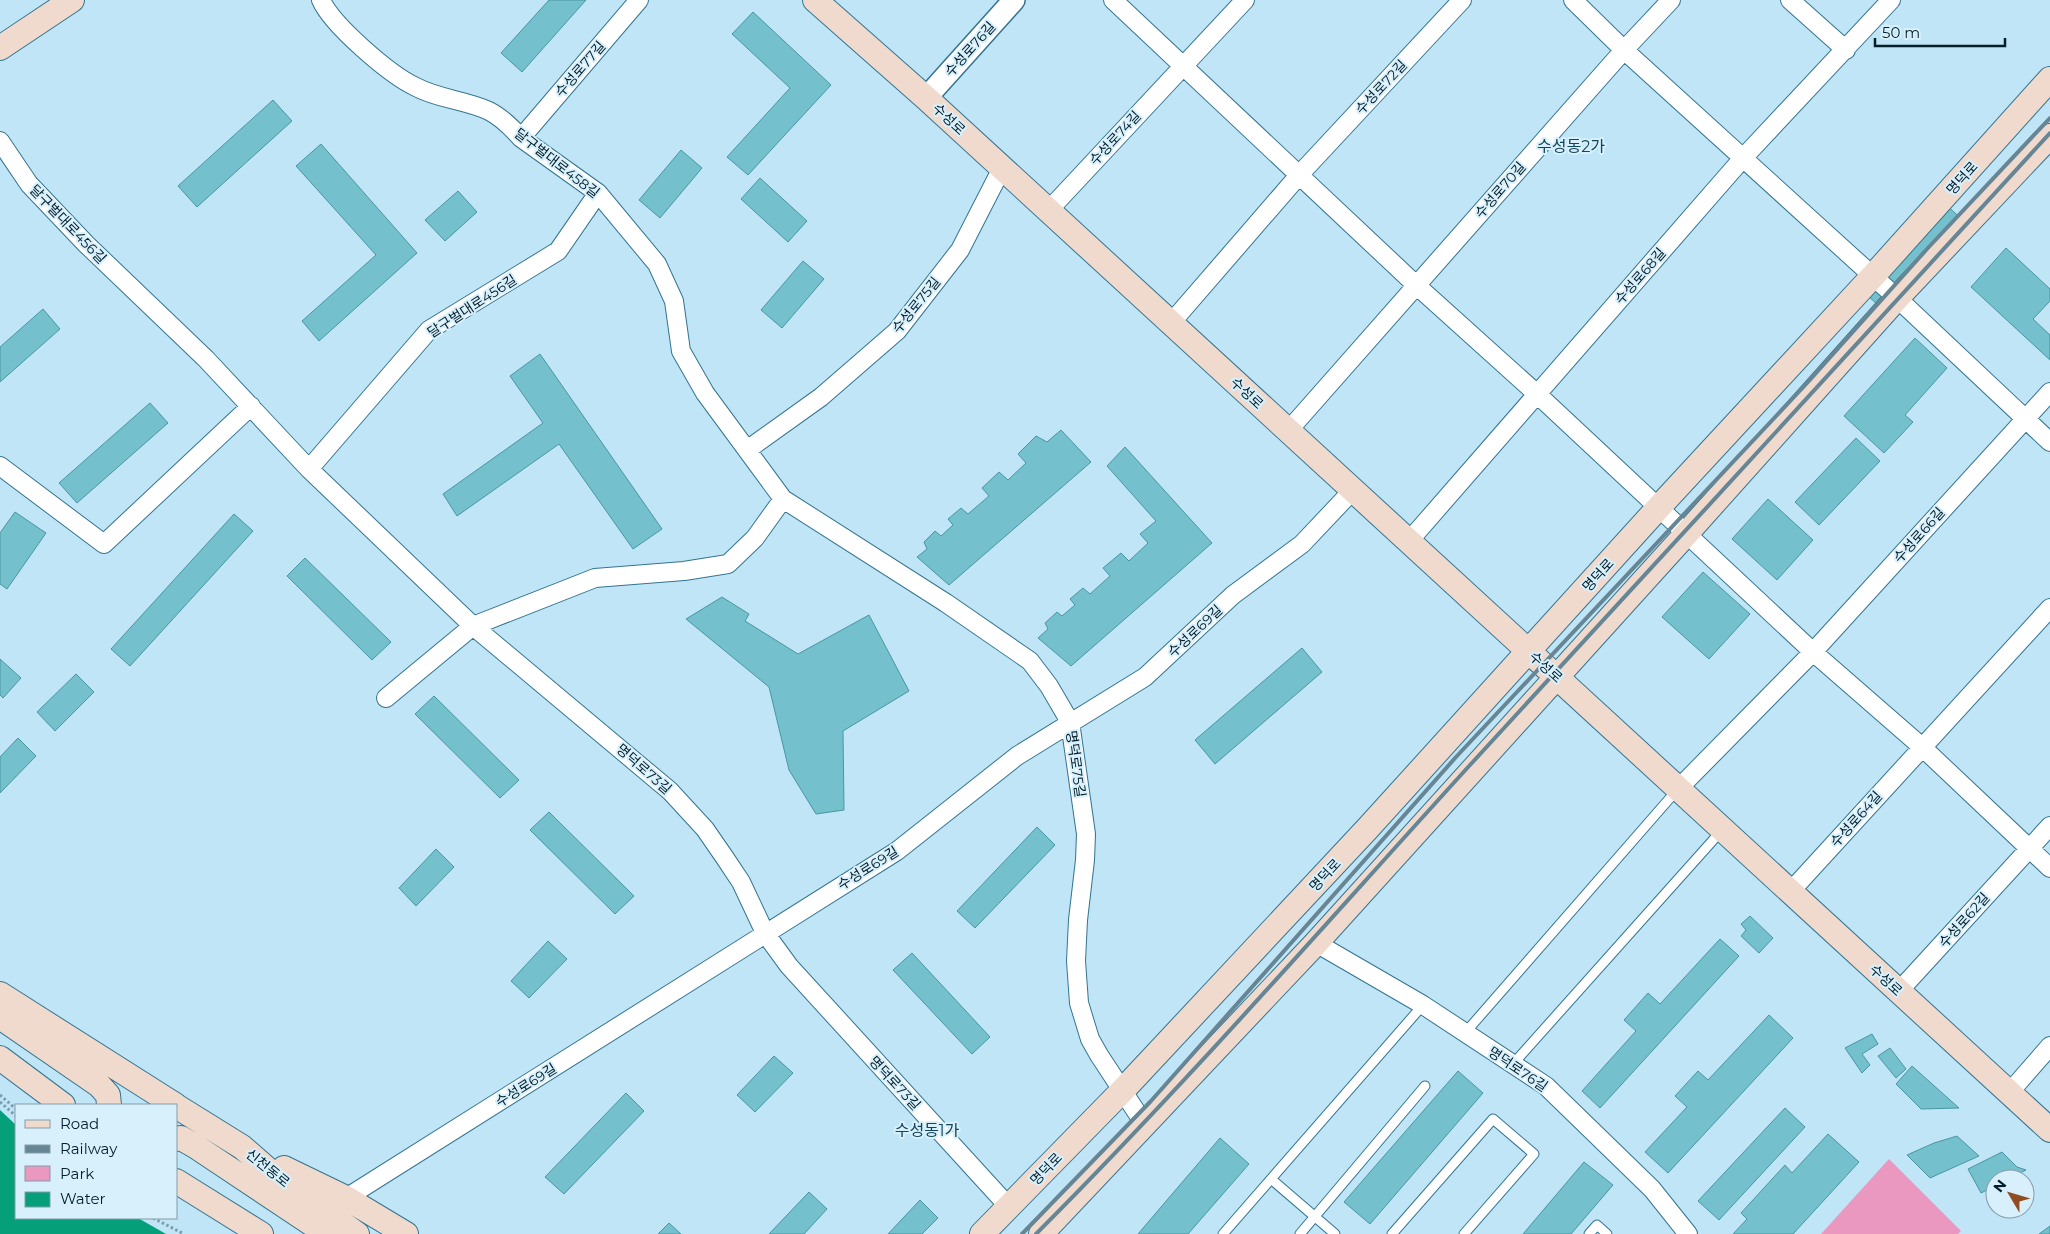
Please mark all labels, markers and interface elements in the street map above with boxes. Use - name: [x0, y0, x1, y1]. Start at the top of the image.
- scale bar: [1875, 15, 2005, 47]
- street label: 수성로76길: [941, 18, 999, 80]
- text: 50 m: [1882, 23, 1920, 42]
- street label: 수성로77길: [551, 37, 609, 101]
- street label: 수성로72길: [1351, 56, 1411, 118]
- street label: 수성로: [929, 99, 969, 139]
- street label: 수성로74길: [1085, 107, 1145, 169]
- street label: 달구벌대로458길: [511, 124, 603, 202]
- district label: 수성동2가: [1537, 137, 1605, 156]
- street label: 수성로70길: [1471, 158, 1529, 222]
- street label: 명덕로: [1942, 158, 1982, 198]
- street label: 달구벌대로456길: [26, 181, 110, 267]
- street label: 수성로68길: [1611, 244, 1669, 308]
- street label: 달구벌대로456길: [424, 270, 520, 342]
- street label: 수성로75길: [888, 273, 944, 337]
- street label: 수성로: [1227, 373, 1267, 413]
- street label: 수성로66길: [1889, 503, 1949, 567]
- street label: 명덕로: [1578, 555, 1618, 595]
- street label: 수성로69길: [1164, 601, 1226, 661]
- street label: 수성로: [1526, 647, 1566, 687]
- street label: 명덕로75길: [1062, 729, 1090, 799]
- street label: 명덕로73길: [613, 740, 675, 798]
- street label: 수성로64길: [1826, 787, 1886, 851]
- street label: 수성로69길: [834, 842, 902, 894]
- street label: 명덕로: [1305, 855, 1345, 895]
- street label: 수성로62길: [1935, 889, 1993, 951]
- street label: 수성로: [1866, 960, 1906, 1000]
- street label: 명덕로76길: [1485, 1043, 1551, 1095]
- street label: 명덕로73길: [865, 1052, 925, 1114]
- street label: 수성로69길: [492, 1059, 560, 1111]
- legend: [15, 1104, 178, 1219]
- text: Road: [60, 1114, 99, 1133]
- district label: 수성동1가: [895, 1121, 960, 1140]
- text: Railway: [60, 1139, 118, 1158]
- street label: 신천동로: [242, 1145, 294, 1191]
- street label: 명덕로: [1026, 1149, 1066, 1189]
- text: Park: [60, 1164, 94, 1183]
- north arrow: [1985, 1169, 2035, 1219]
- text: N: [1989, 1176, 2010, 1196]
- text: Water: [60, 1189, 106, 1208]

